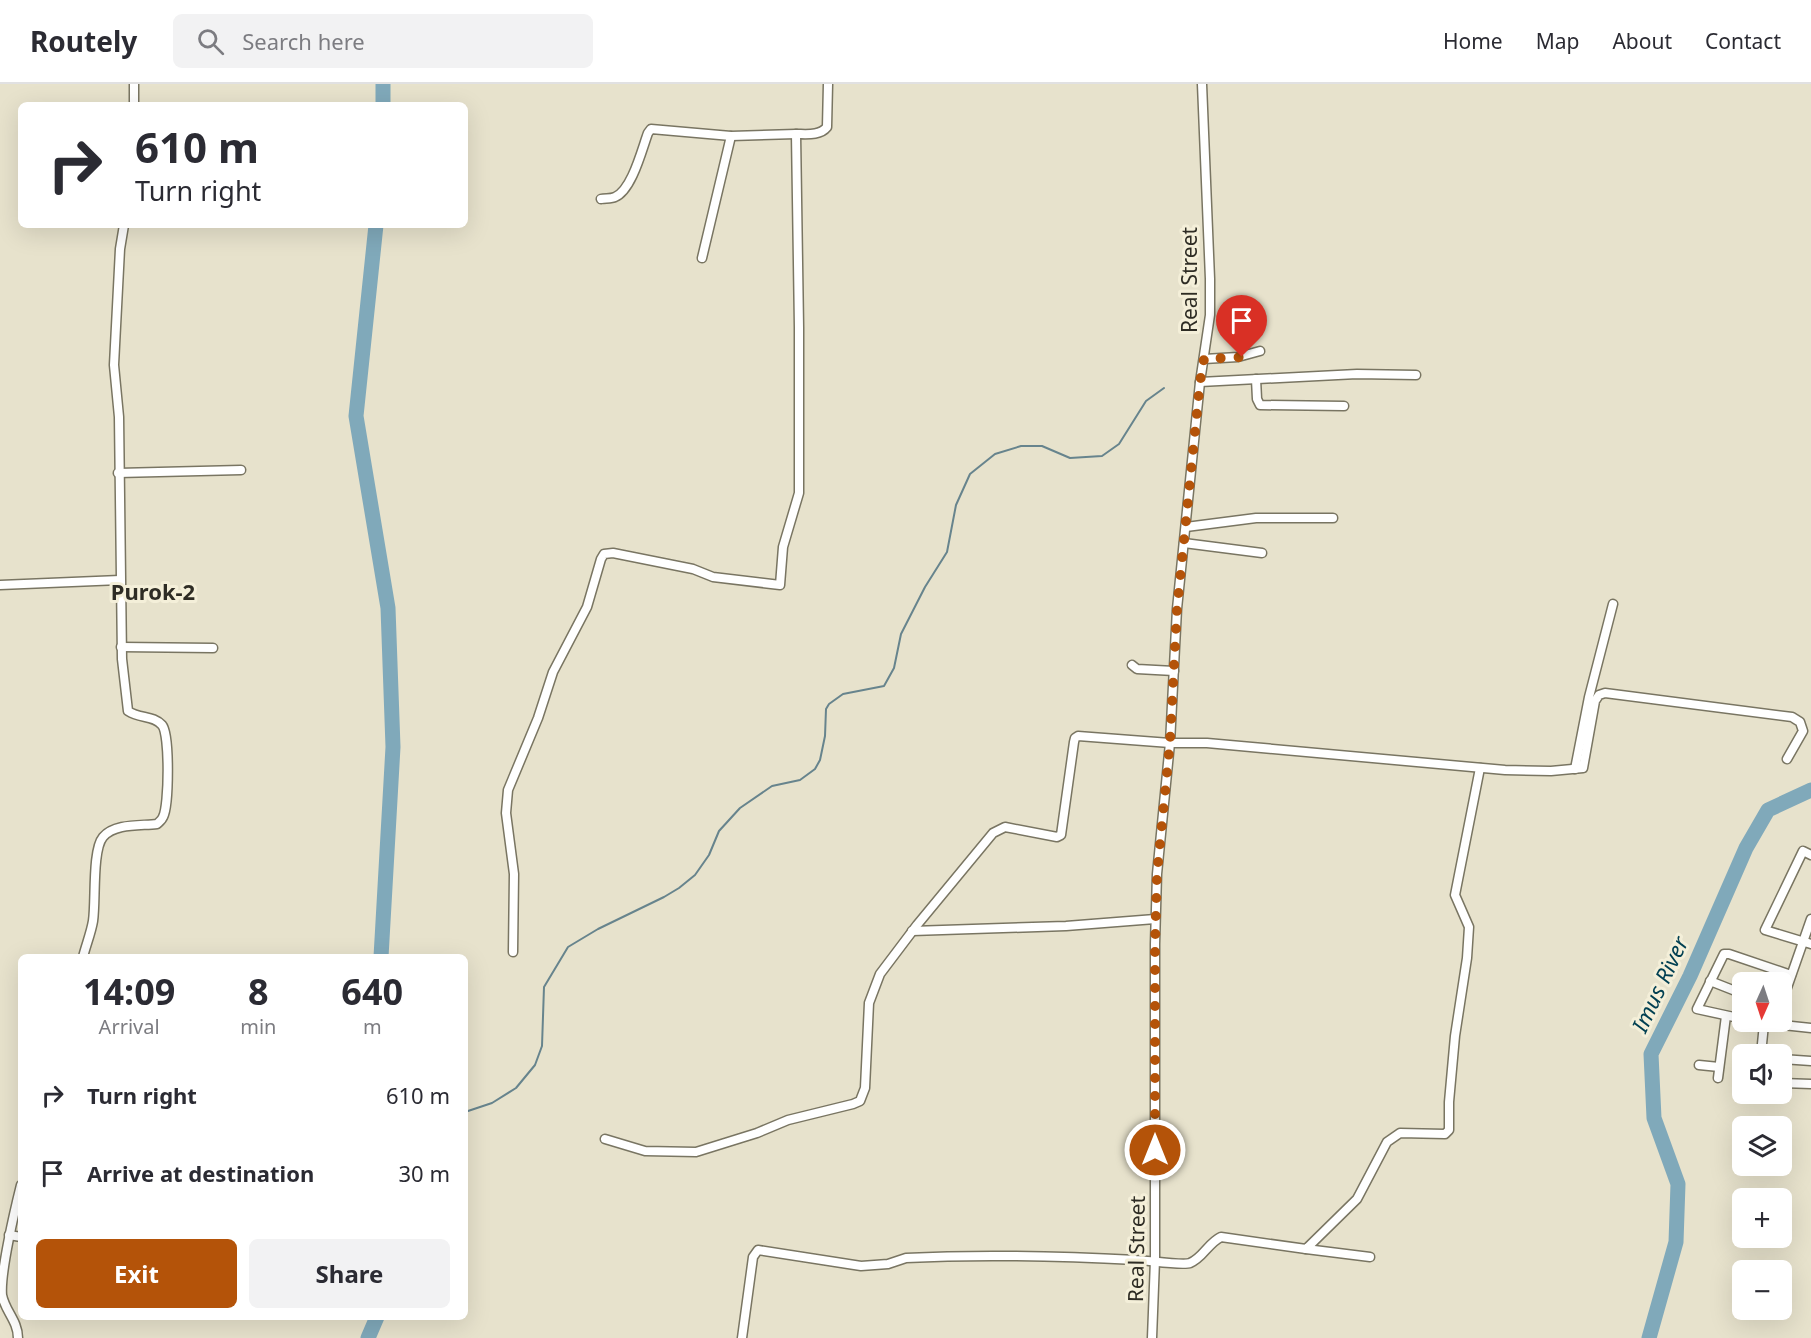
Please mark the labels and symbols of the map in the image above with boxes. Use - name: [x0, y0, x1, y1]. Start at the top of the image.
- street label: Real Street: [1175, 226, 1203, 333]
- pin: [1216, 295, 1267, 357]
- district label: Purok-2: [111, 576, 195, 606]
- water label: Imus River: [1623, 930, 1695, 1038]
- north arrow: [1732, 972, 1792, 1032]
- position arrow: [1123, 1118, 1187, 1182]
- street label: Real Street: [1121, 1195, 1151, 1302]

